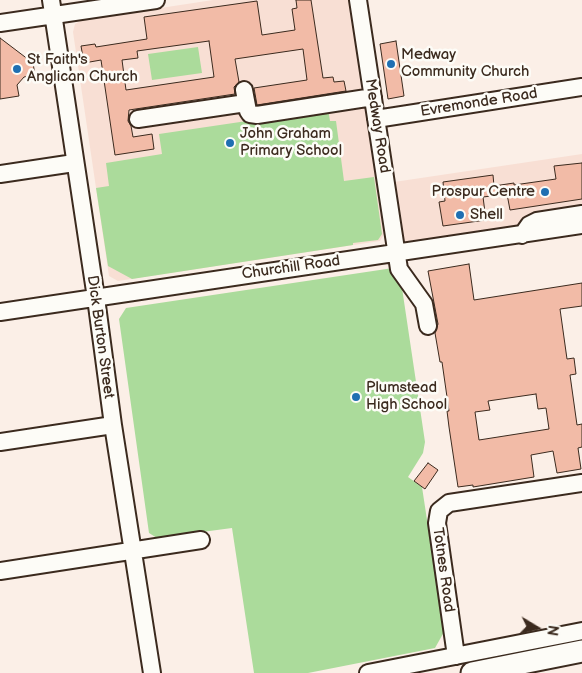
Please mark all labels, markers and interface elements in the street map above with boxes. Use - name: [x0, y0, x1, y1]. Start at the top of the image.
- place label: Medway Community Church: [401, 46, 529, 81]
- place label: St Faith's Anglican Church: [27, 51, 138, 86]
- marker: Medway Community Church: [385, 58, 397, 70]
- marker: St Faith's Anglican Church: [11, 63, 23, 75]
- street label: Medway Road: [361, 77, 393, 175]
- street label: Evremonde Road: [419, 85, 539, 121]
- place label: John Graham Primary School: [240, 125, 342, 160]
- marker: John Graham Primary School: [224, 137, 236, 149]
- place label: Prospur Centre: [432, 183, 535, 201]
- marker: Prospur Centre: [539, 186, 551, 198]
- place label: Shell: [470, 206, 503, 224]
- marker: Shell: [454, 209, 466, 221]
- street label: Churchill Road: [241, 252, 341, 284]
- street label: Dick Burton Street: [82, 274, 118, 400]
- place label: Plumstead High School: [366, 379, 447, 414]
- marker: Plumstead High School: [350, 391, 362, 403]
- street label: Totnes Road: [428, 526, 458, 614]
- north arrow: [512, 603, 562, 653]
- text: N: [543, 624, 562, 637]

